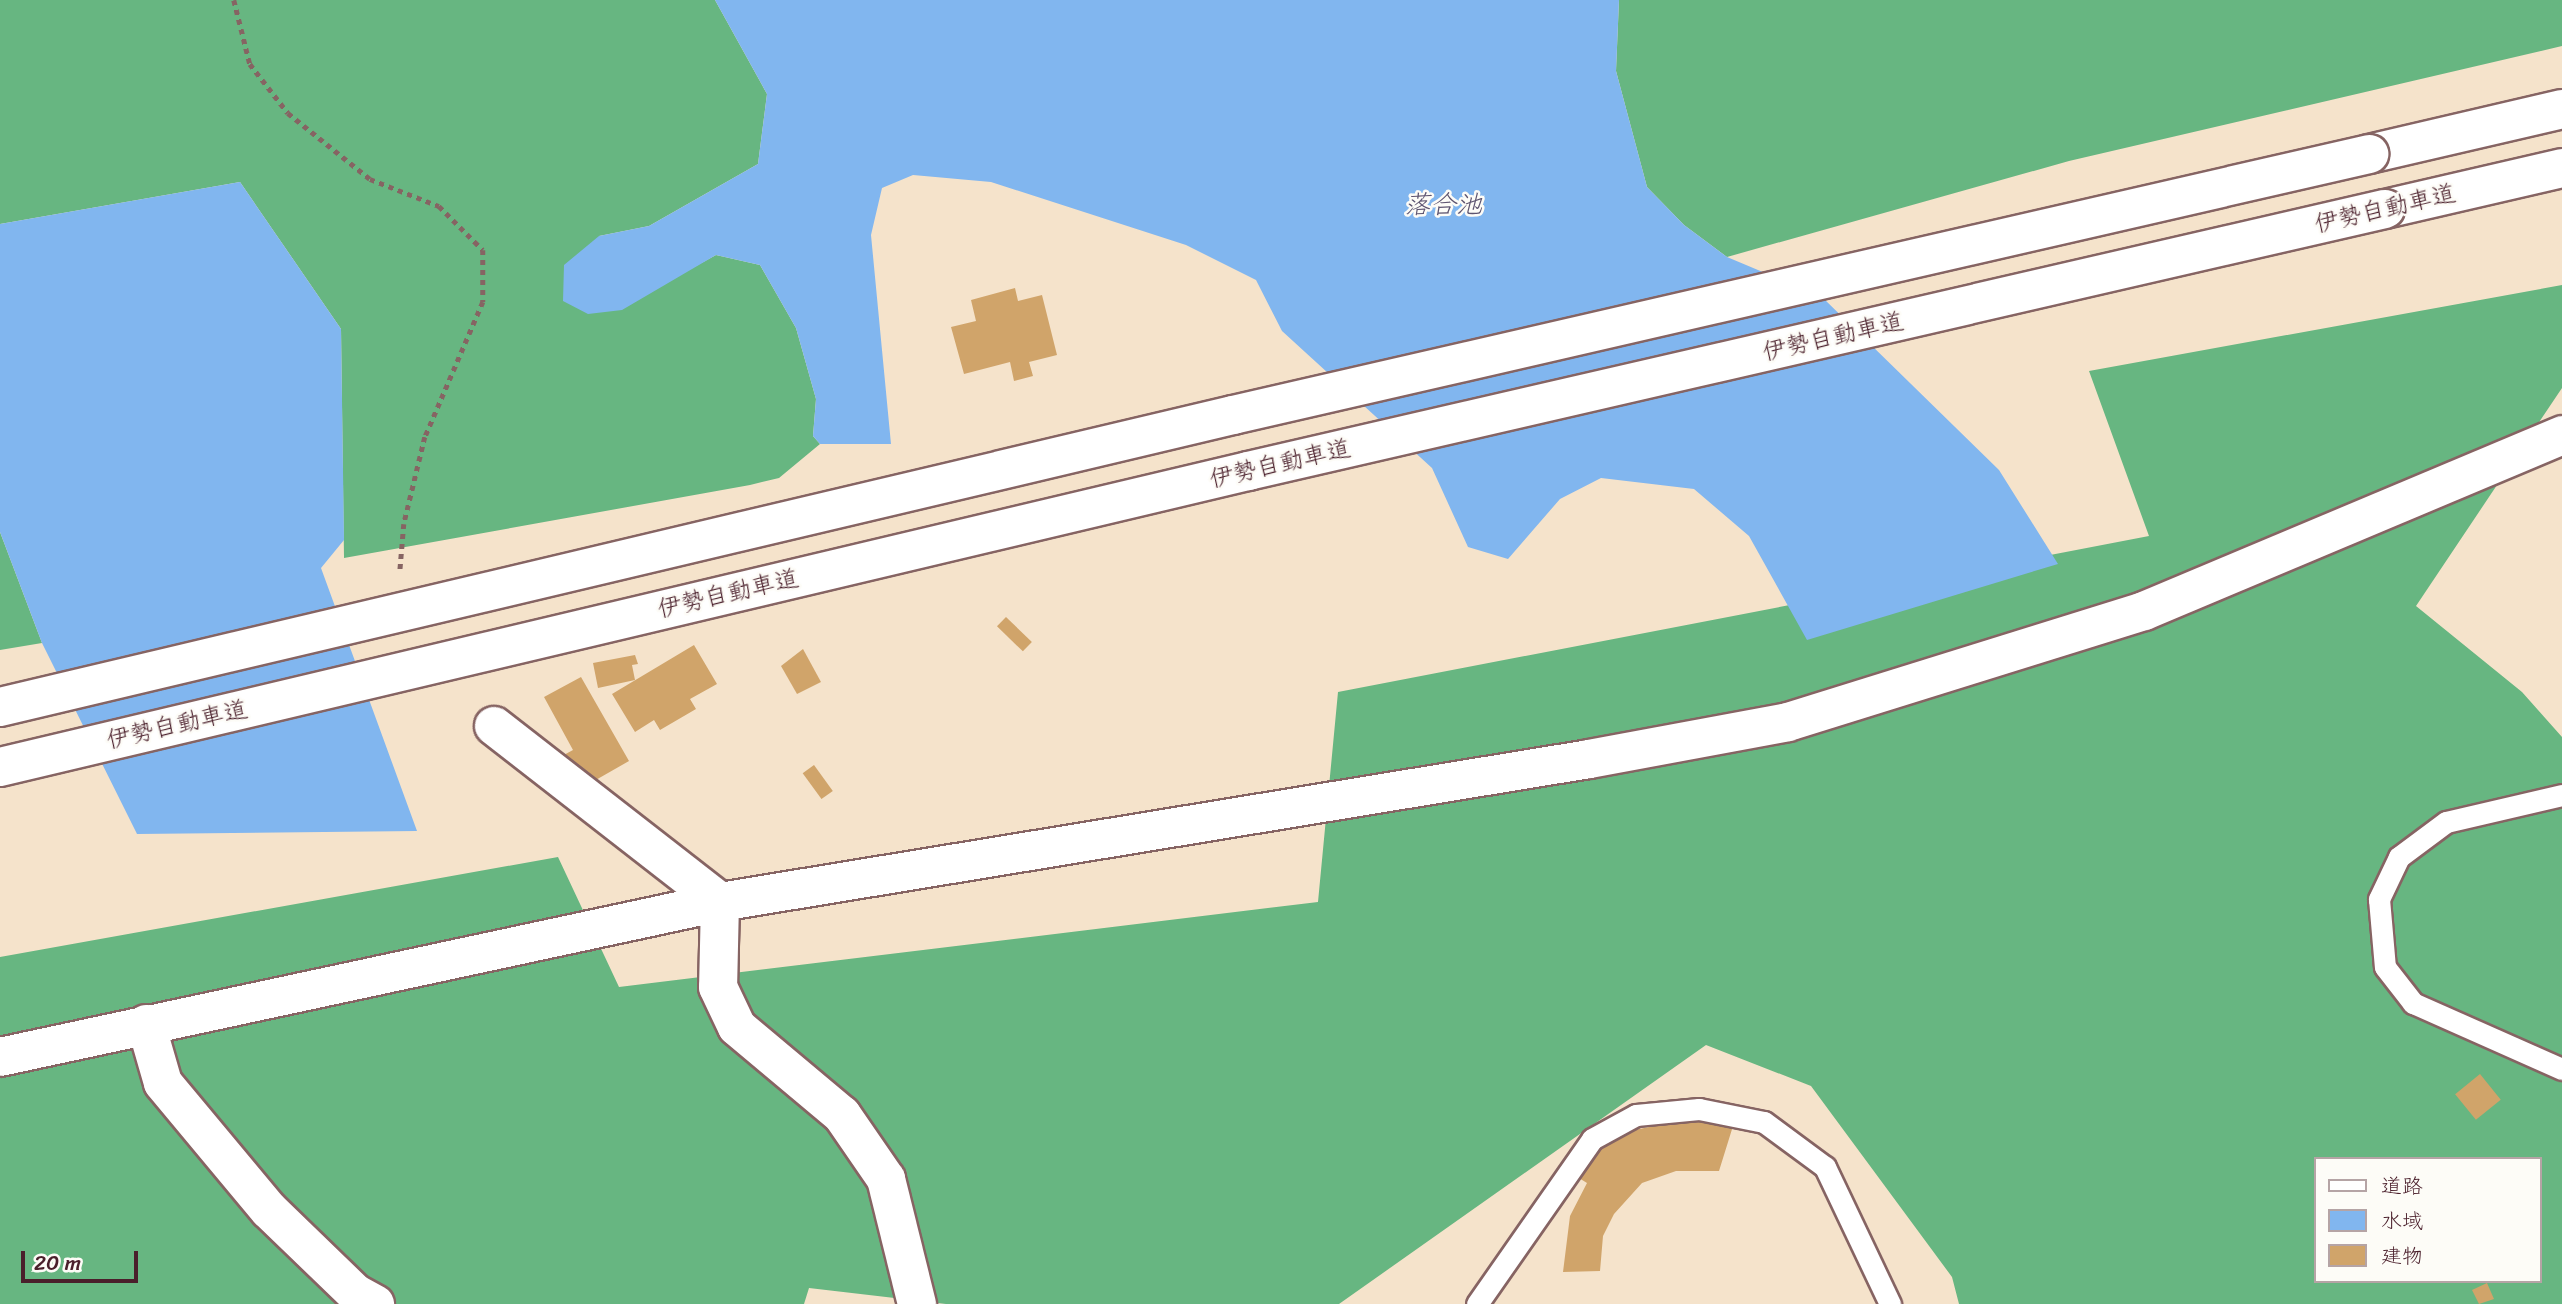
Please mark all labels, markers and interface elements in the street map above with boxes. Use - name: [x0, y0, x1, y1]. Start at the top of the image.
- street label: 伊勢自動車道: [2312, 179, 2458, 239]
- water label: 落合池: [1404, 189, 1482, 221]
- street label: 伊勢自動車道: [1760, 307, 1906, 367]
- street label: 伊勢自動車道: [1207, 434, 1353, 494]
- street label: 伊勢自動車道: [655, 564, 801, 624]
- street label: 伊勢自動車道: [104, 695, 250, 755]
- legend: [2314, 1157, 2541, 1283]
- text: 道路: [2381, 1167, 2423, 1205]
- text: 水域: [2381, 1202, 2423, 1240]
- text: 建物: [2381, 1237, 2423, 1275]
- scale bar: [24, 1238, 142, 1282]
- text: 20 m: [34, 1244, 81, 1282]

